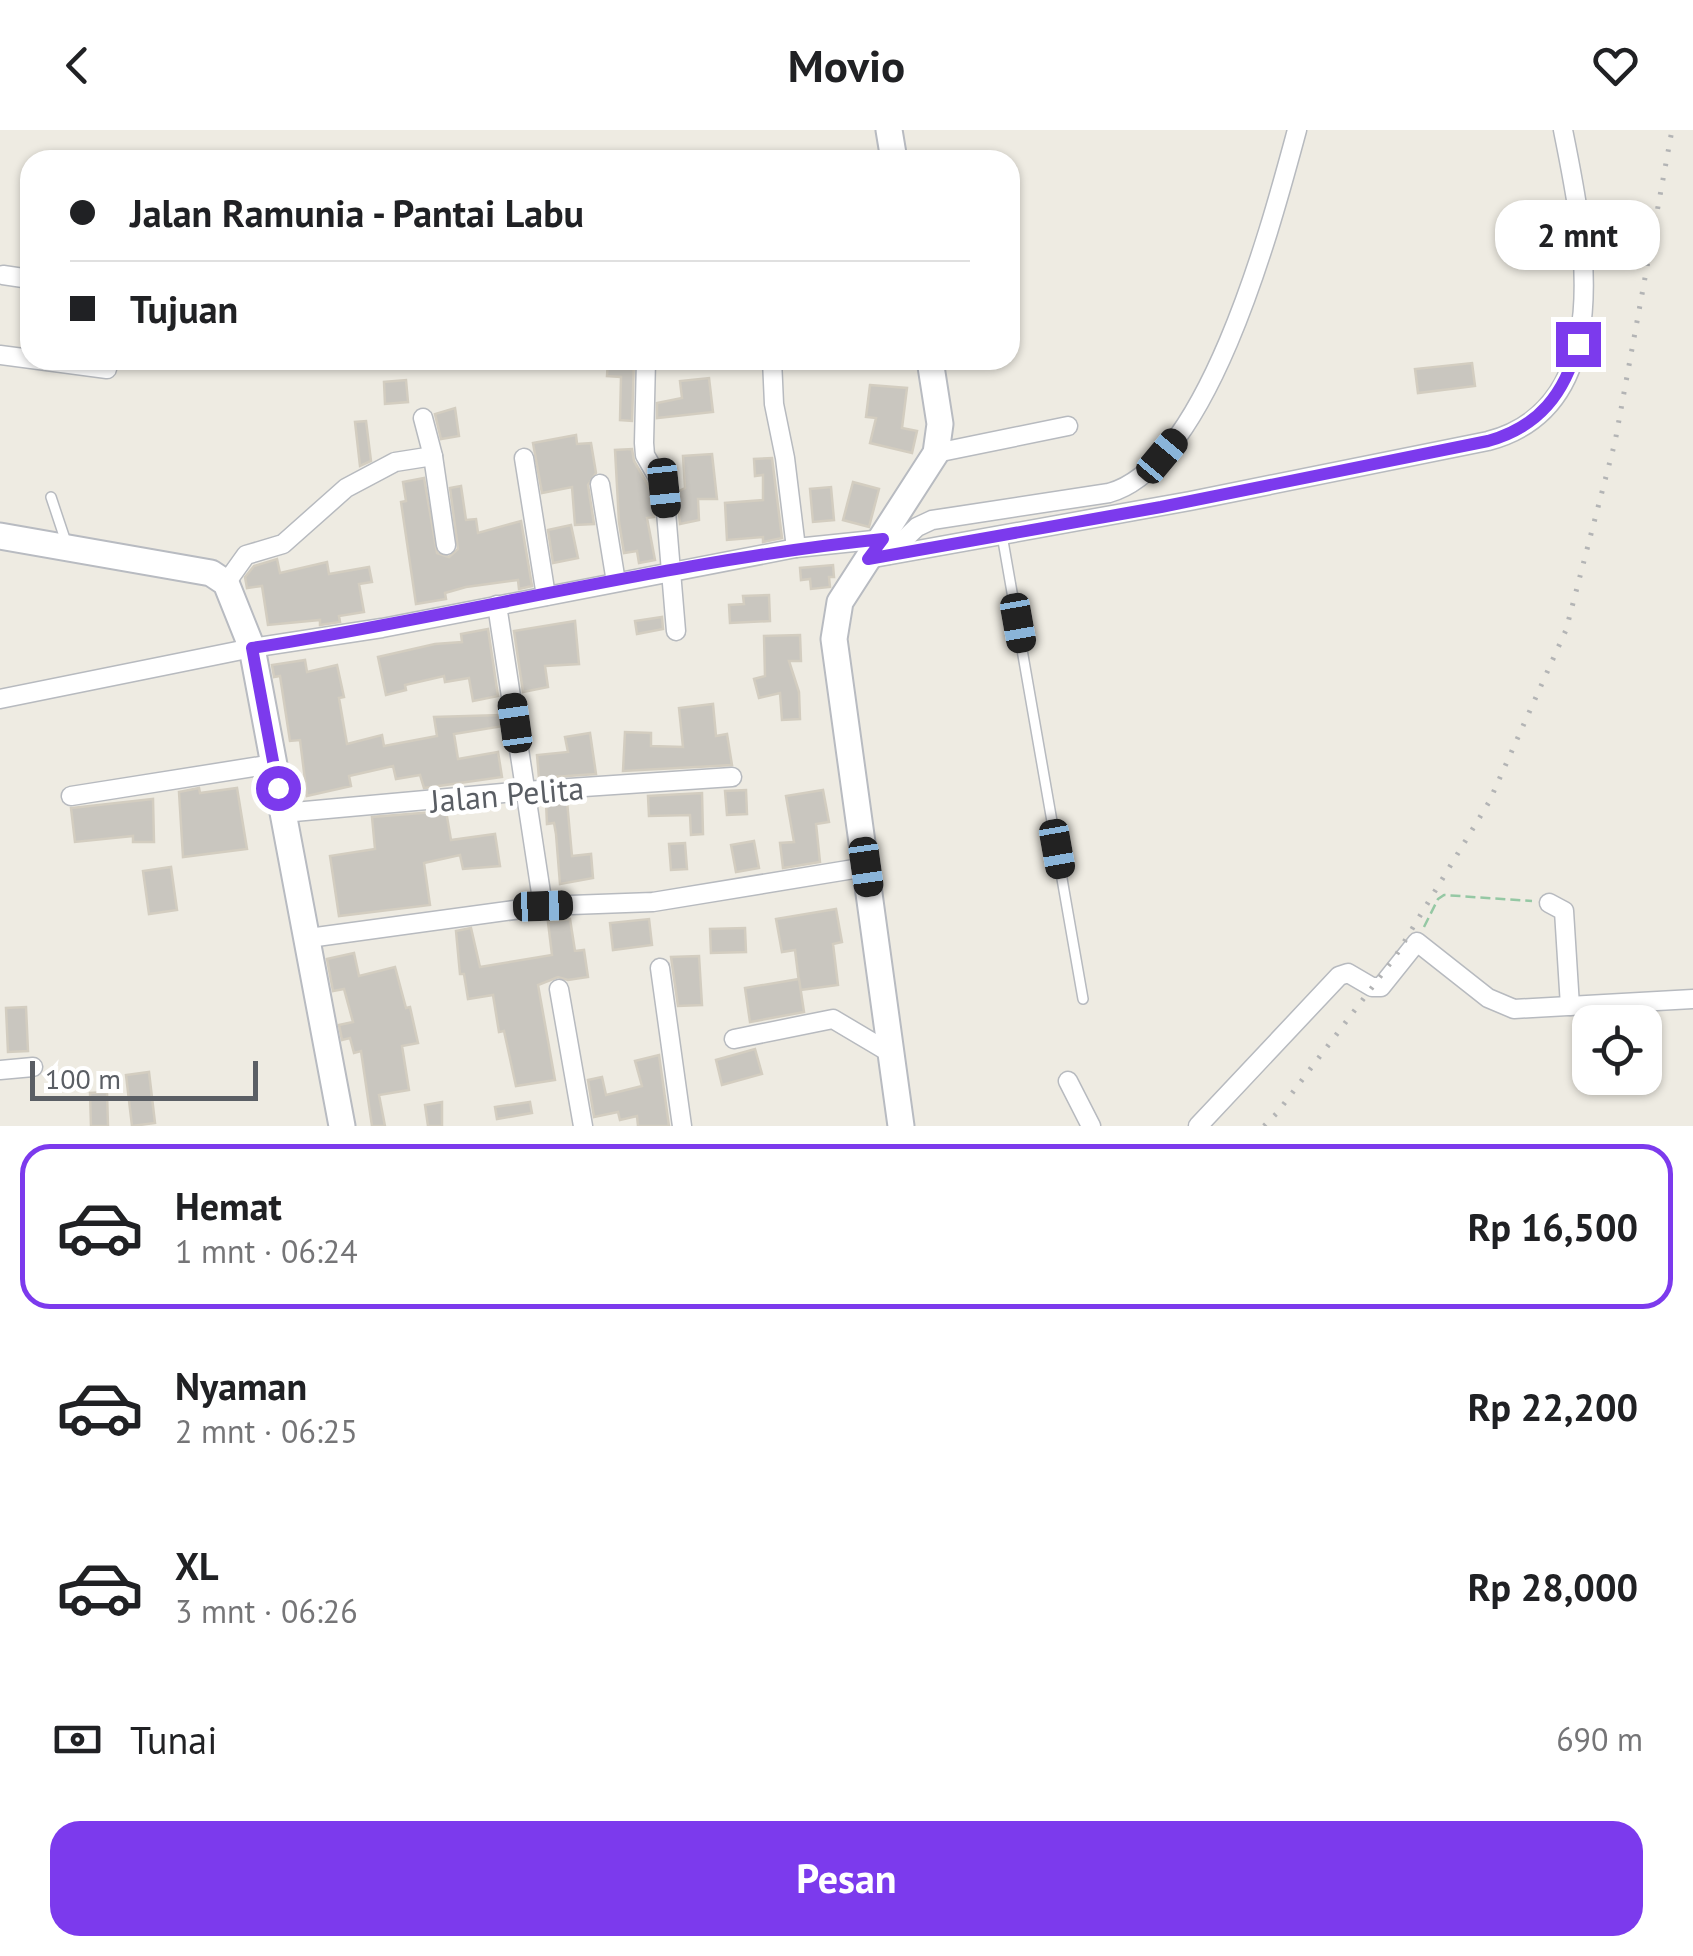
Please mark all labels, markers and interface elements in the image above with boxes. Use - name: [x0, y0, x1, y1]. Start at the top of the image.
- text: Movio: [788, 36, 905, 94]
- icon: back: [50, 38, 105, 93]
- icon: heart: [1588, 38, 1643, 93]
- text: Jalan Ramunia - Pantai Labu: [130, 188, 584, 237]
- callout: 2 mnt: [1496, 199, 1660, 269]
- text: 2 mnt: [1537, 214, 1618, 256]
- text: Tujuan: [130, 284, 238, 333]
- route end: [1556, 322, 1601, 367]
- car: [1131, 423, 1193, 489]
- car: [646, 457, 682, 519]
- car: [998, 591, 1038, 655]
- car: [496, 691, 534, 755]
- route start: [256, 766, 301, 811]
- street label: Jalan Pelita: [426, 766, 586, 822]
- car: [1037, 817, 1077, 881]
- car: [847, 835, 885, 899]
- car: [512, 890, 574, 922]
- map controls: [1572, 1005, 1662, 1095]
- button: locate: [1572, 1005, 1662, 1095]
- scale bar: [30, 1056, 258, 1100]
- text: 100 m: [45, 1060, 121, 1097]
- text: Hemat: [175, 1181, 282, 1230]
- icon: car: [55, 1182, 145, 1272]
- text: Rp 16,500: [1468, 1202, 1638, 1251]
- text: 1 mnt · 06:24: [175, 1230, 358, 1272]
- text: Nyaman: [175, 1361, 307, 1410]
- icon: car: [55, 1362, 145, 1452]
- text: Rp 22,200: [1468, 1382, 1638, 1431]
- text: 2 mnt · 06:25: [175, 1410, 358, 1452]
- text: XL: [175, 1541, 219, 1590]
- icon: car: [55, 1542, 145, 1632]
- text: Rp 28,000: [1468, 1562, 1638, 1611]
- text: 3 mnt · 06:26: [175, 1590, 358, 1632]
- icon: cash: [50, 1712, 105, 1767]
- text: Tunai: [130, 1715, 217, 1764]
- text: 690 m: [1556, 1718, 1643, 1760]
- button: Pesan: [50, 1821, 1643, 1936]

